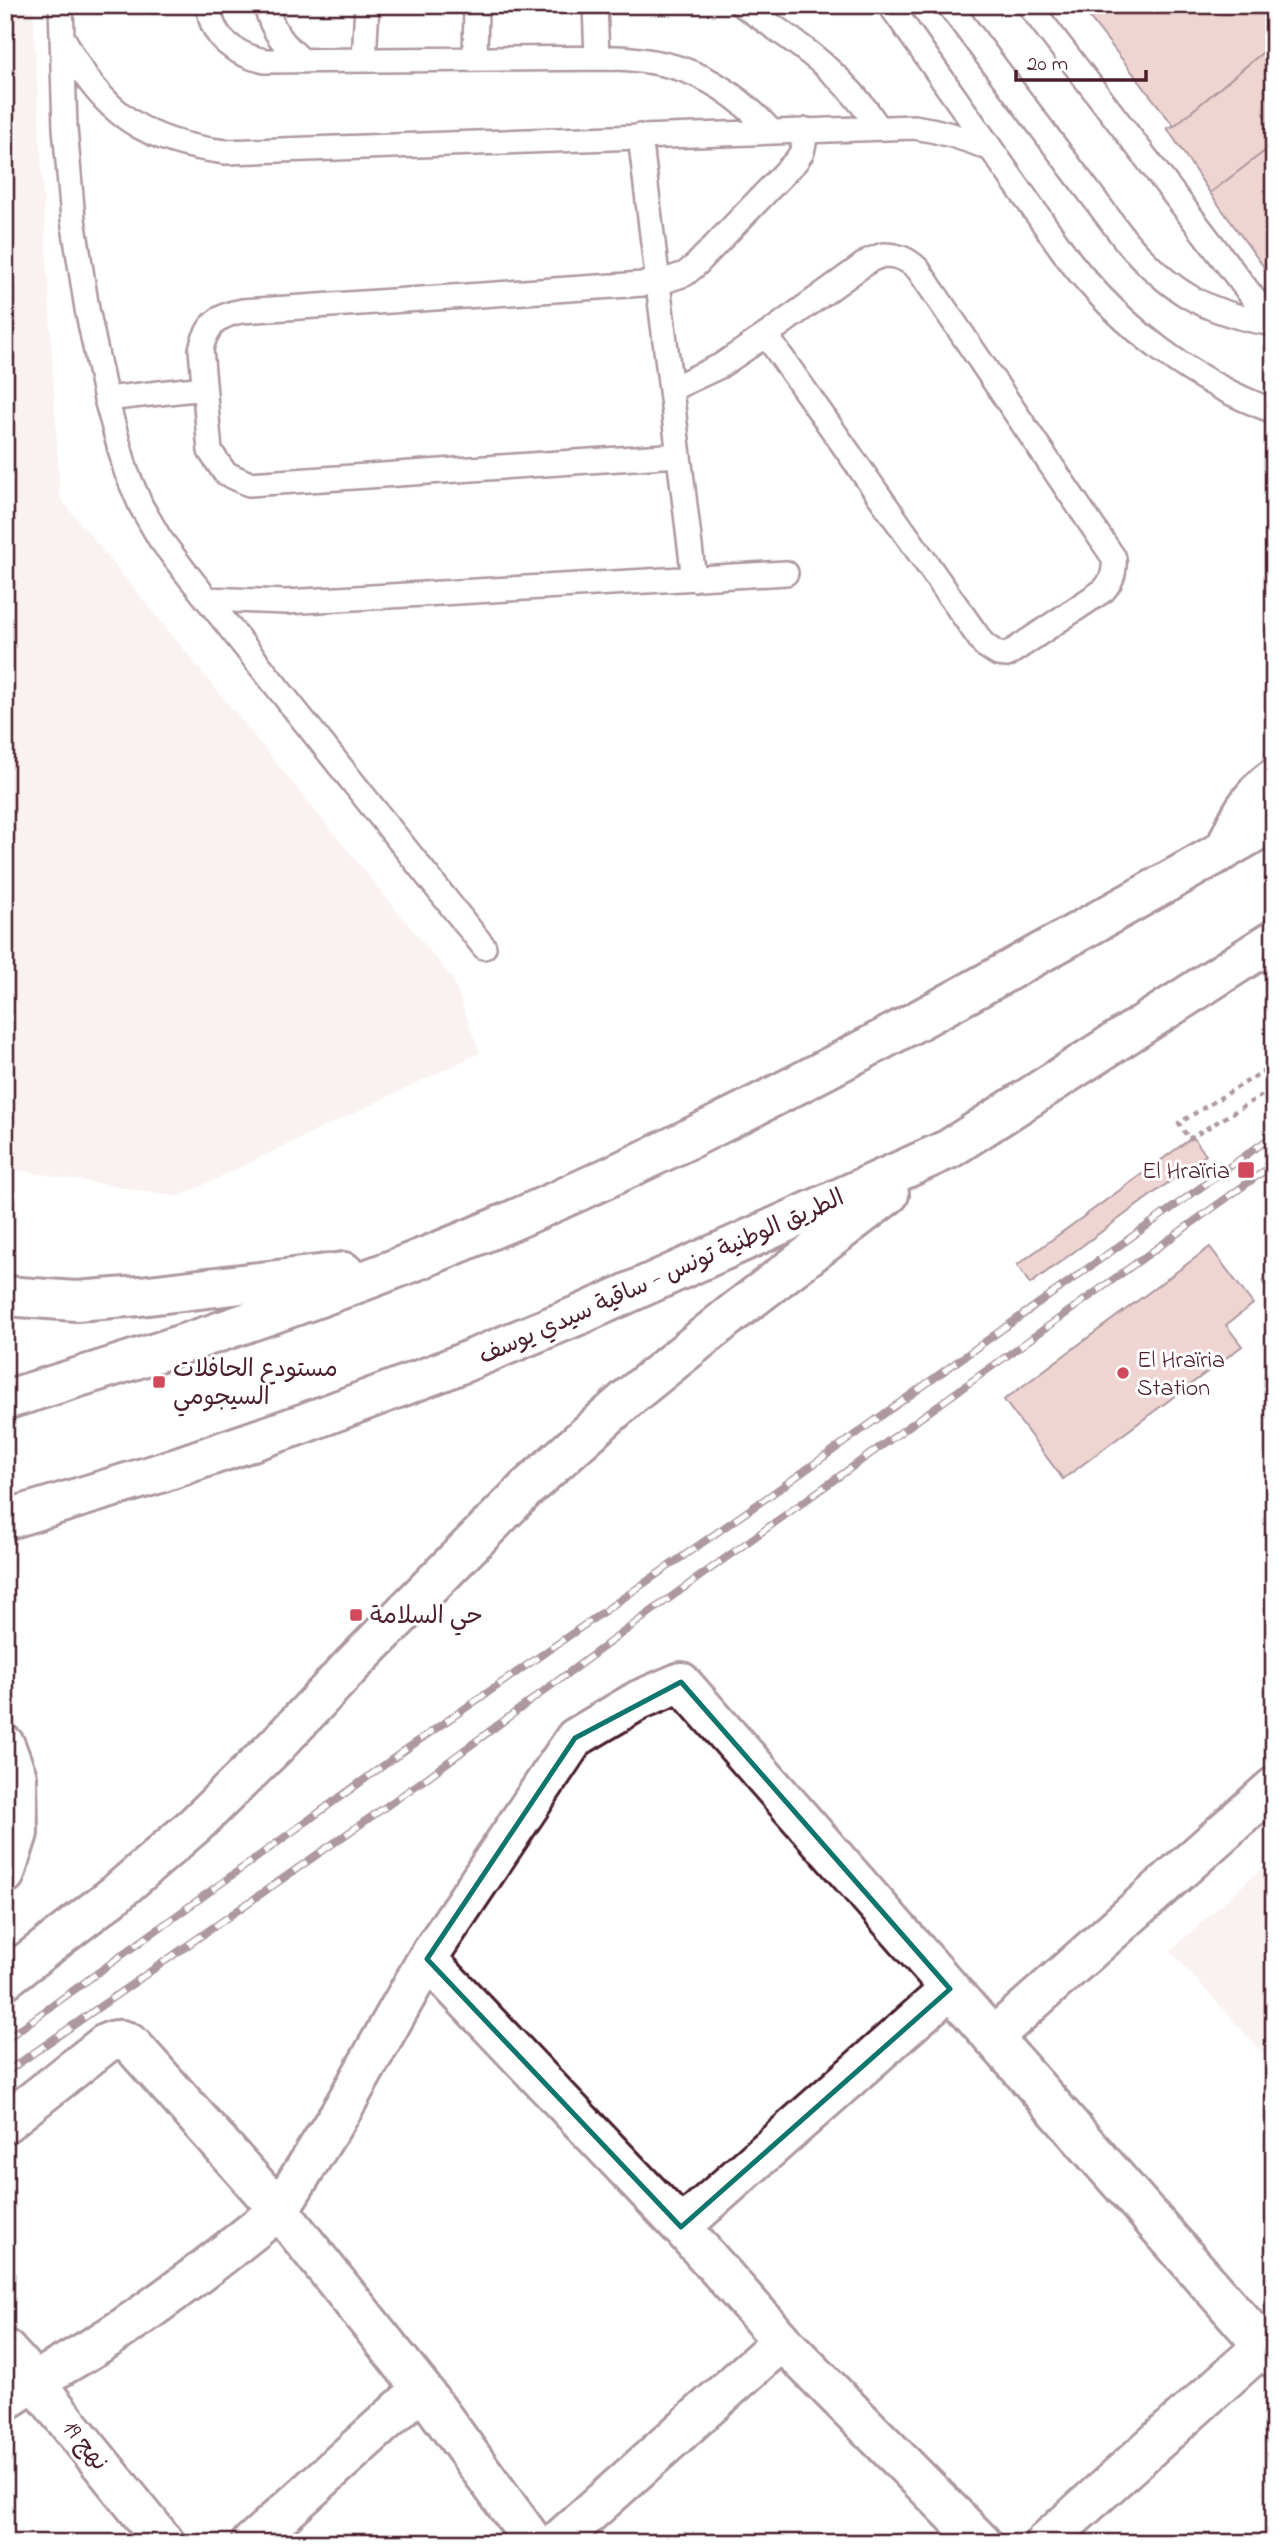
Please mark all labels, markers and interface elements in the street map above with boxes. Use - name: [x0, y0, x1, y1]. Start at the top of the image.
- scale bar: [1016, 38, 1146, 82]
- text: 20 m: [1027, 50, 1068, 80]
- place label: El Hraïria: [1142, 1155, 1230, 1190]
- marker: El Hraïria: [1236, 1160, 1256, 1180]
- street label: الطريق الوطنية تونس - ساقية سيدي يوسف: [474, 1182, 850, 1375]
- place label: El Hraïria Station: [1137, 1344, 1225, 1407]
- place label: مستودع الحافلات السيجومي: [173, 1353, 338, 1417]
- marker: El Hraïria Station: [1115, 1365, 1131, 1381]
- marker: مستودع الحافلات السيجومي: [151, 1374, 167, 1390]
- place label: حي السلامة: [370, 1600, 483, 1636]
- marker: حي السلامة: [348, 1607, 364, 1623]
- street label: نهج 19: [53, 2414, 115, 2480]

